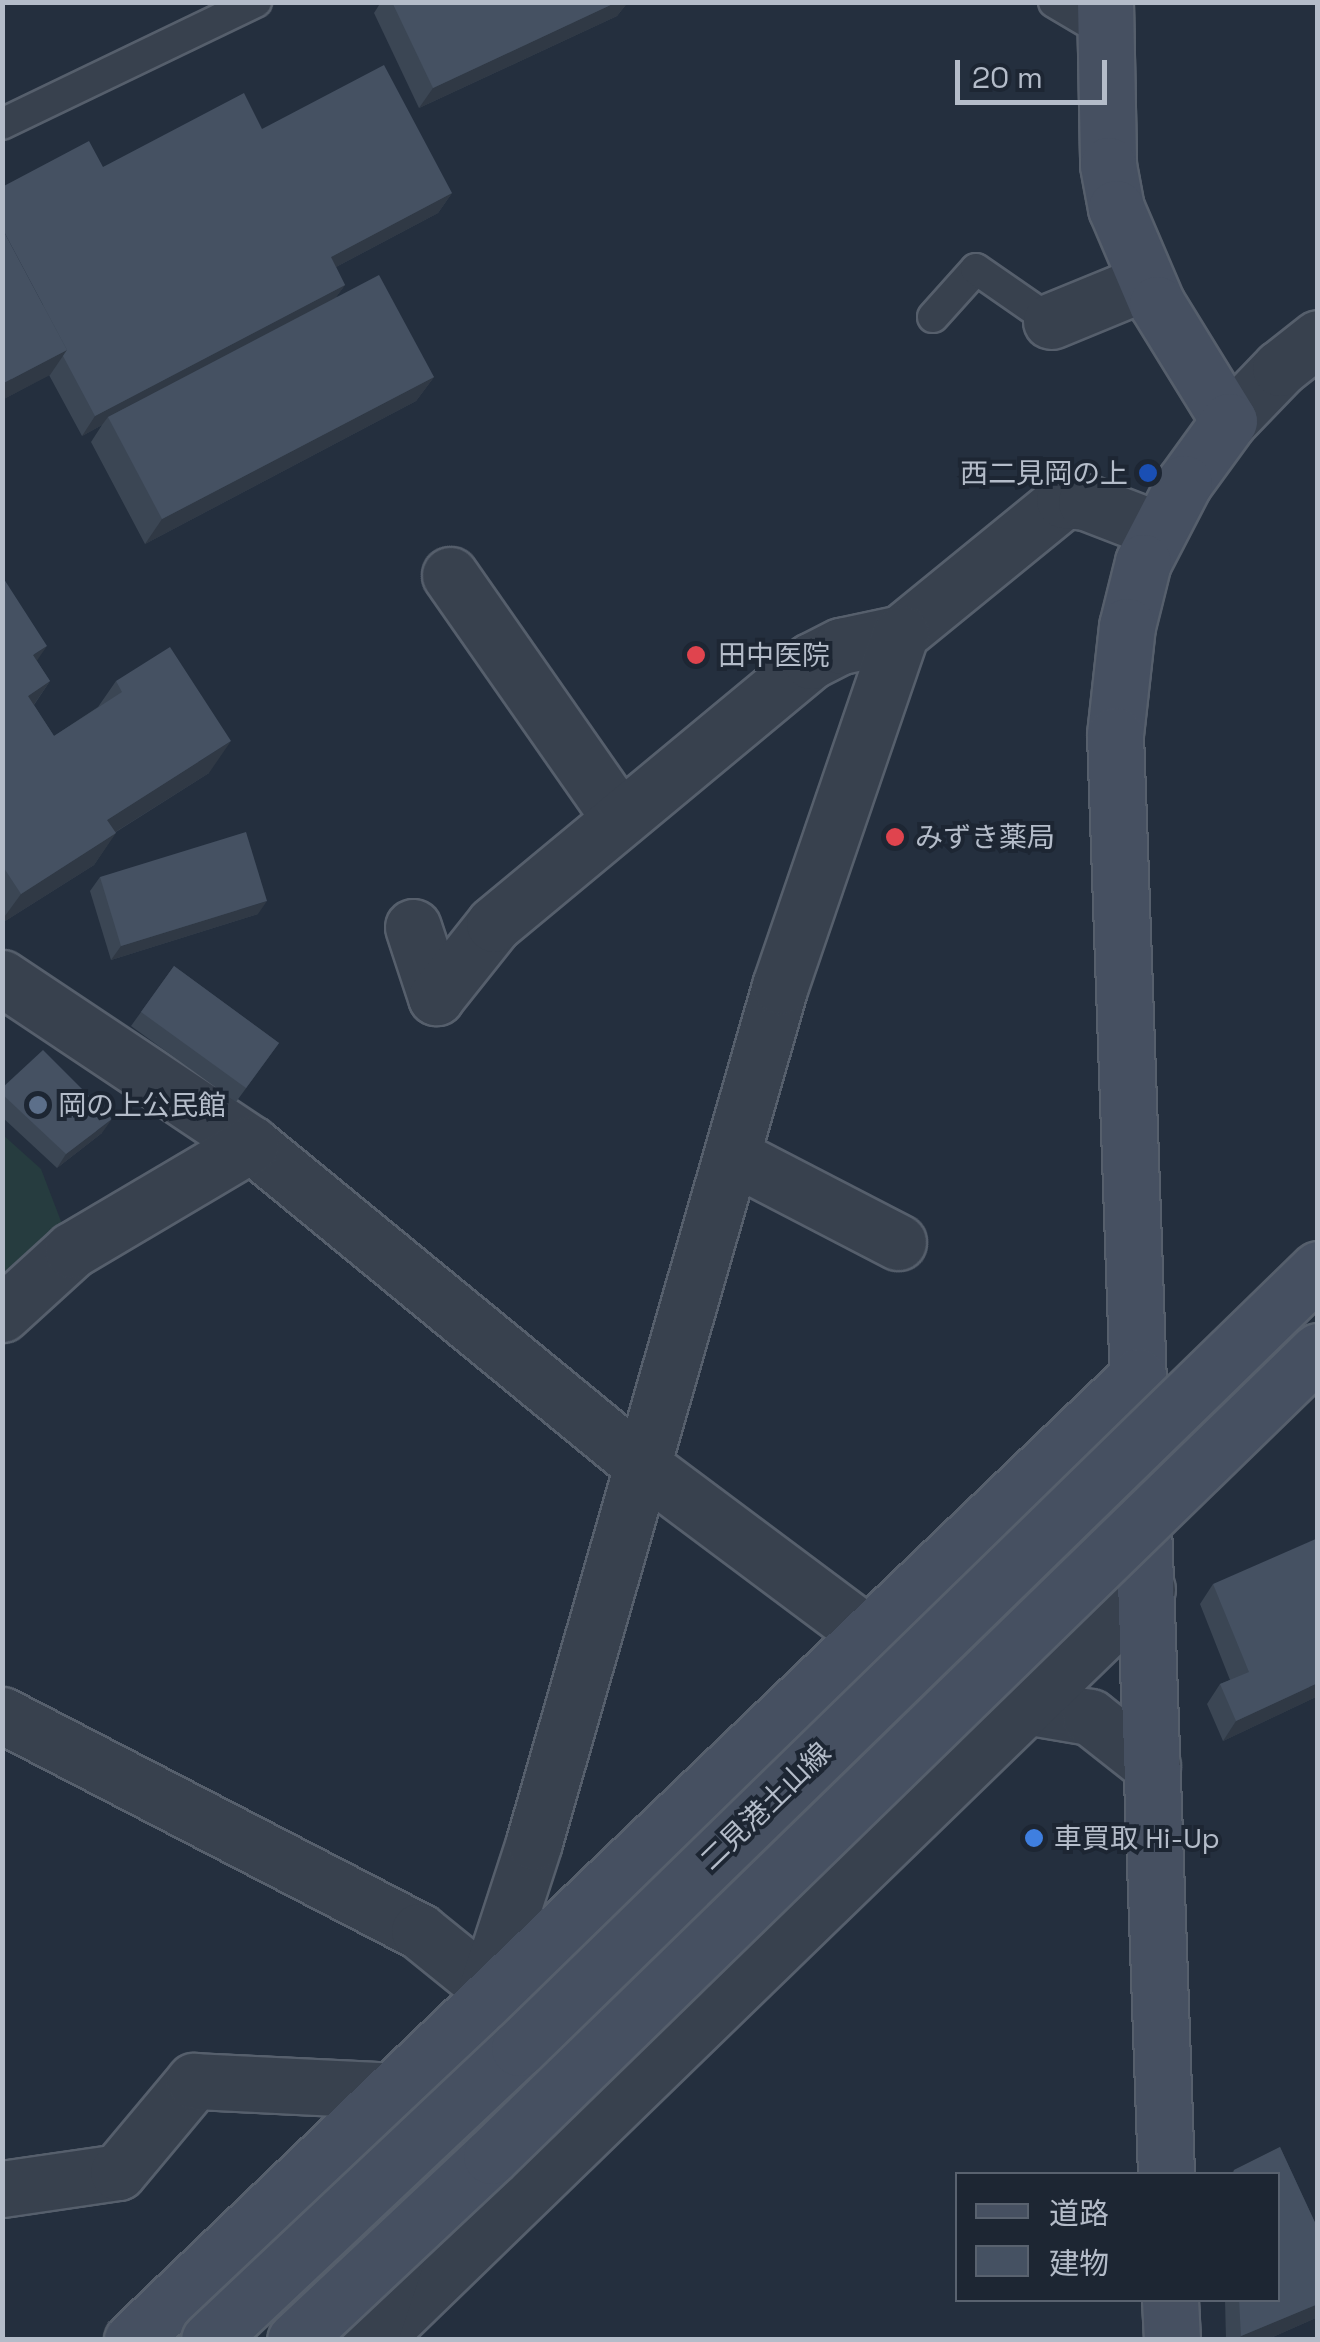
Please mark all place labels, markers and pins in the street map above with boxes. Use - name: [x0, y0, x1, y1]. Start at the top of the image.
- place label: 西二見岡の上: [960, 456, 1128, 490]
- marker: 西二見岡の上: [1137, 462, 1159, 484]
- place label: 田中医院: [718, 638, 830, 672]
- marker: 田中医院: [683, 642, 709, 668]
- place label: みずき薬局: [915, 820, 1055, 854]
- marker: みずき薬局: [884, 826, 906, 848]
- place label: 岡の上公民館: [58, 1088, 226, 1122]
- marker: 岡の上公民館: [27, 1094, 49, 1116]
- place label: 車買取 Hi-Up: [1054, 1821, 1220, 1855]
- marker: 車買取 Hi-Up: [1023, 1827, 1045, 1849]

